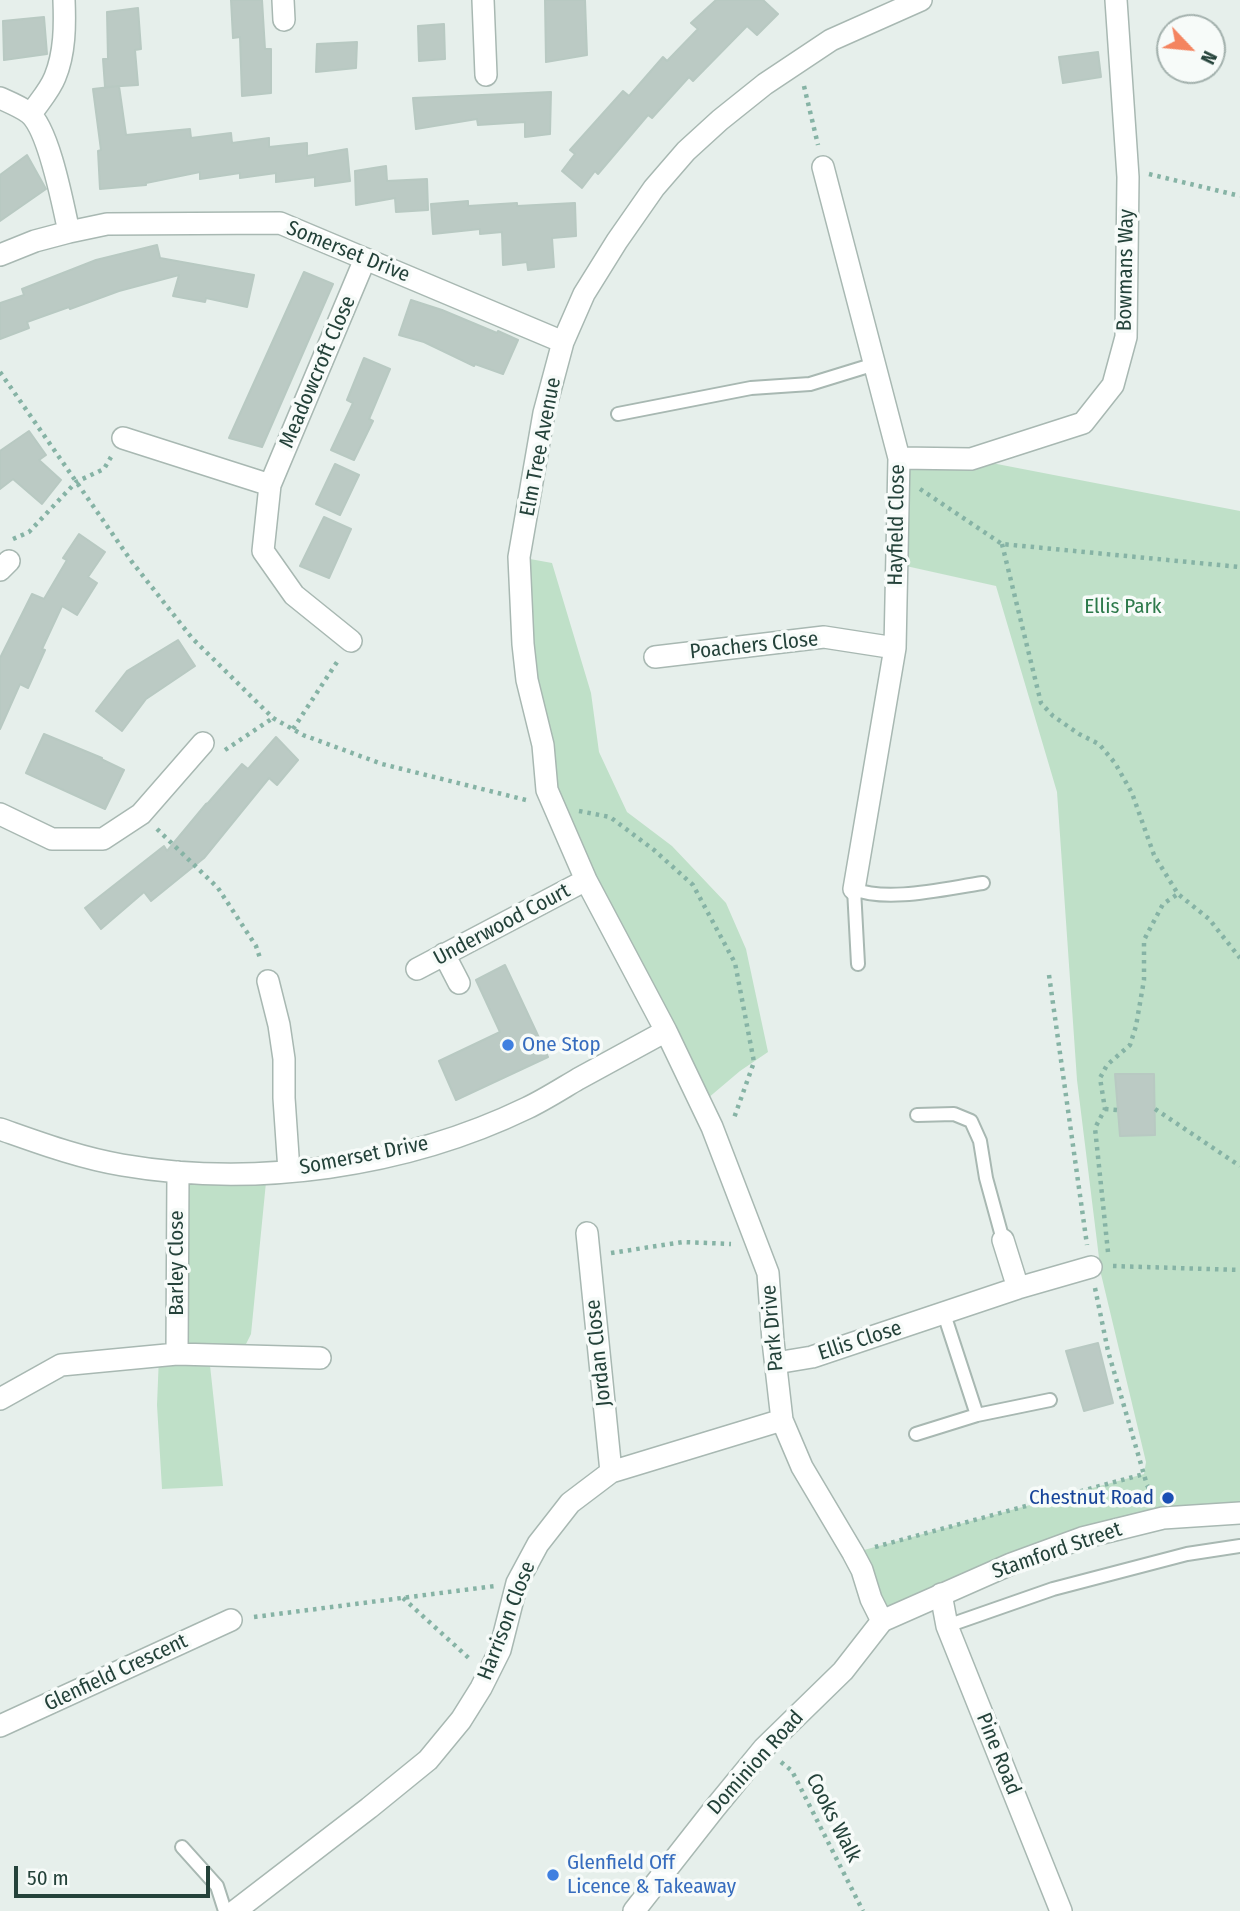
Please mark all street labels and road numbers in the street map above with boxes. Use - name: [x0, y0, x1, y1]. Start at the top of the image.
- street label: Bowmans Way: [1112, 209, 1140, 331]
- street label: Somerset Drive: [283, 216, 413, 288]
- street label: Meadowcroft Close: [275, 292, 361, 452]
- street label: Elm Tree Avenue: [515, 375, 567, 519]
- street label: Hayfield Close: [883, 464, 911, 586]
- street label: Poachers Close: [688, 627, 820, 665]
- street label: Underwood Court: [429, 878, 575, 972]
- street label: Somerset Drive: [297, 1131, 431, 1181]
- street label: Barley Close: [164, 1210, 190, 1316]
- street label: Park Drive: [757, 1284, 789, 1372]
- street label: Jordan Close: [581, 1298, 617, 1408]
- street label: Ellis Close: [815, 1316, 905, 1366]
- street label: Stamford Street: [989, 1517, 1125, 1585]
- street label: Harrison Close: [473, 1558, 541, 1684]
- street label: Glenfield Crescent: [40, 1629, 192, 1717]
- street label: Dominion Road: [703, 1706, 809, 1820]
- street label: Pine Road: [970, 1709, 1026, 1799]
- street label: Cooks Walk: [800, 1769, 866, 1867]

